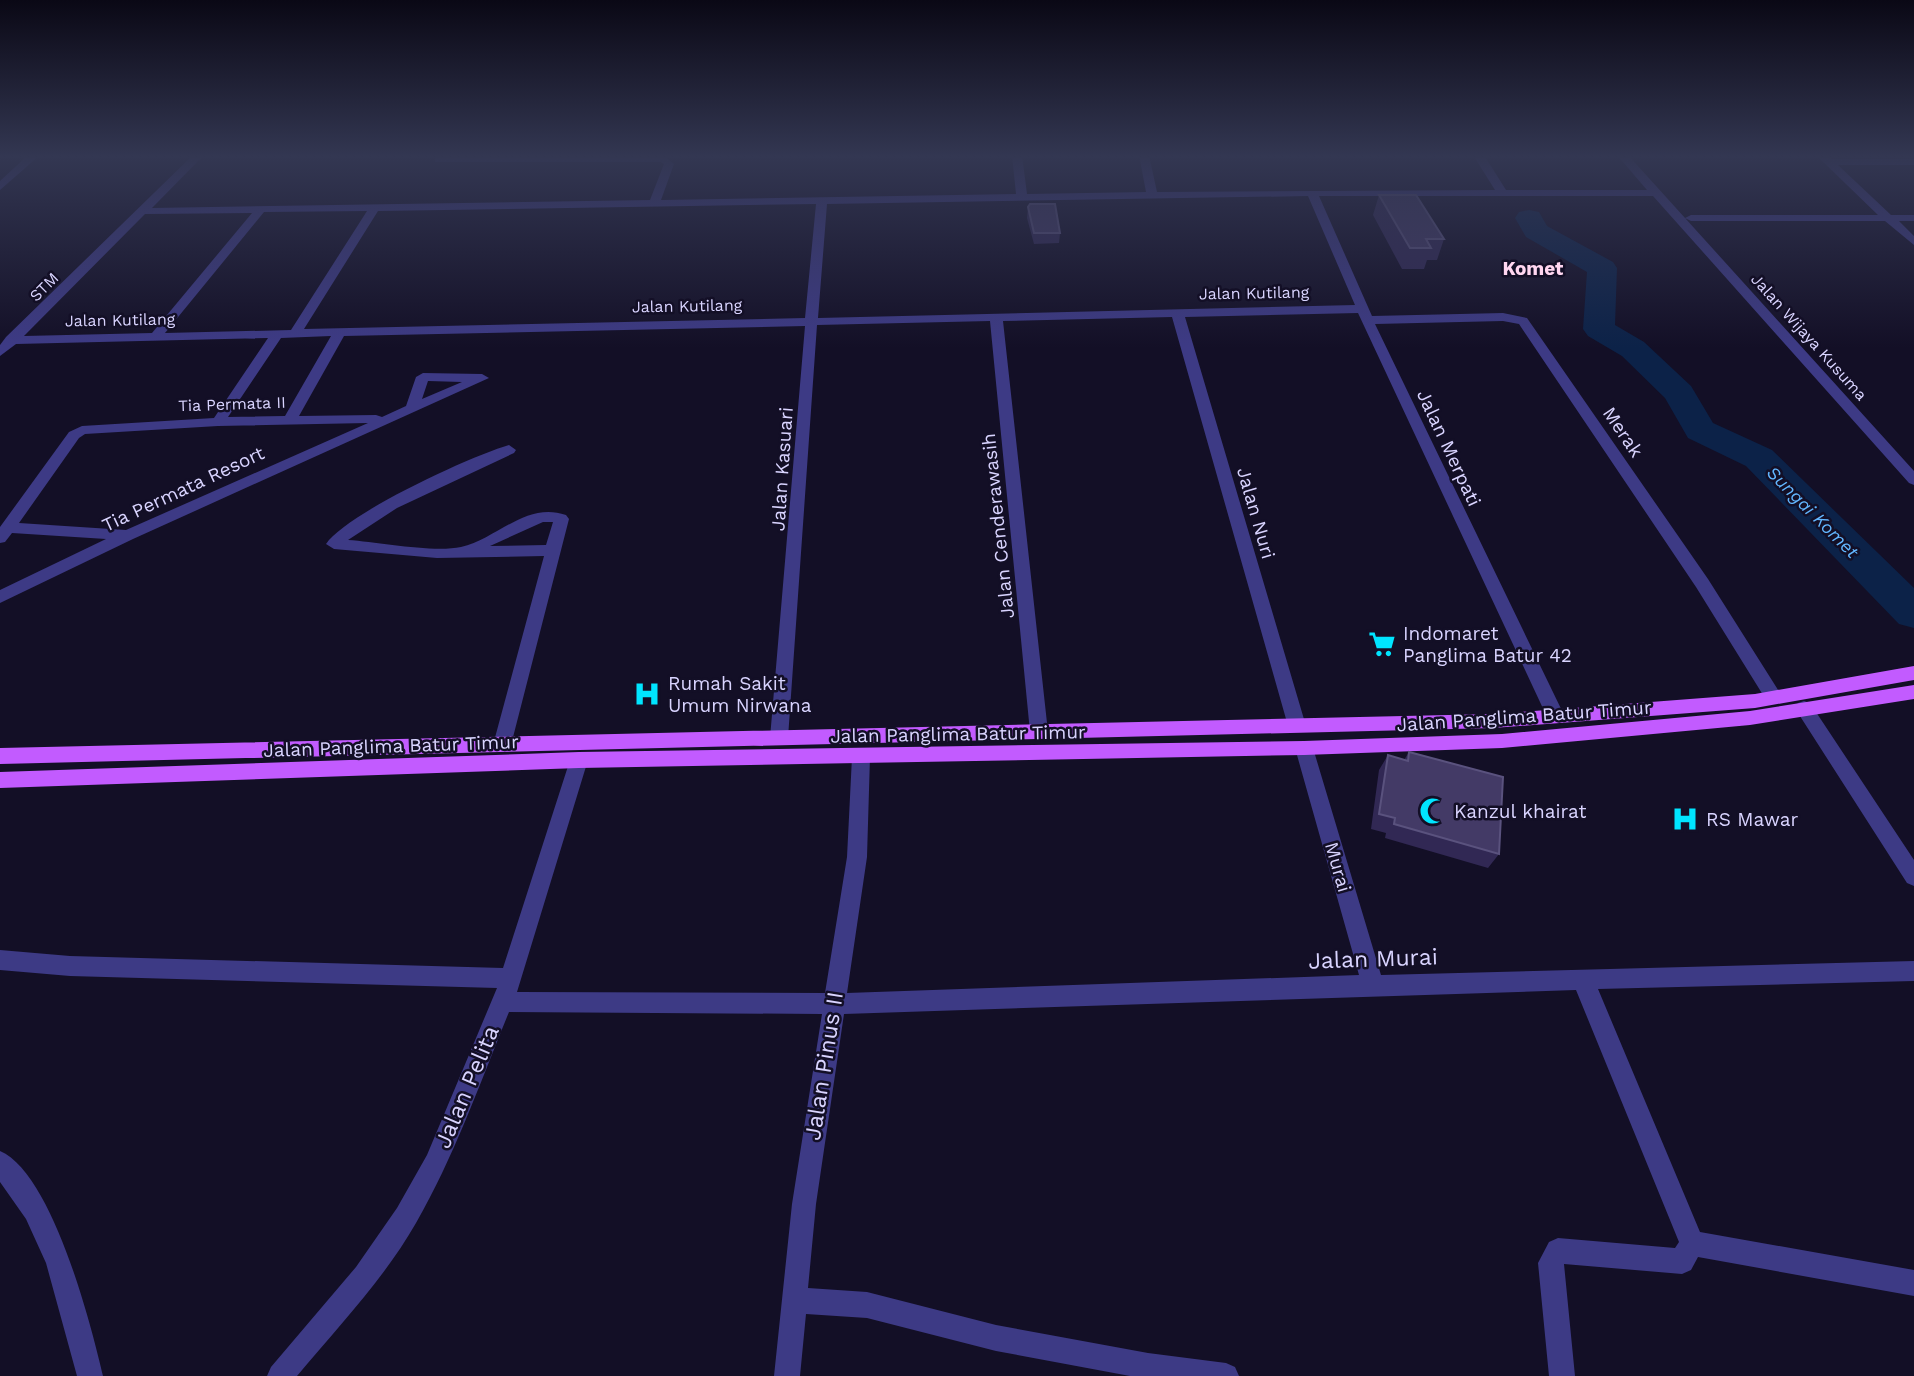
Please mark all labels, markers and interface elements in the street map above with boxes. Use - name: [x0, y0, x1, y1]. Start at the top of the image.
- district label: Komet: [1503, 257, 1564, 280]
- street label: STM: [26, 269, 62, 305]
- street label: Jalan Wijaya Kusuma: [1747, 270, 1871, 404]
- street label: Jalan Kutilang: [1199, 283, 1310, 303]
- street label: Jalan Kutilang: [632, 296, 743, 316]
- street label: Jalan Kutilang: [65, 310, 176, 330]
- street label: Jalan Merpati: [1412, 386, 1486, 510]
- street label: Tia Permata II: [178, 393, 286, 415]
- street label: Merak: [1598, 402, 1648, 462]
- street label: Jalan Kasuari: [766, 406, 798, 532]
- street label: Jalan Cenderawasih: [977, 432, 1019, 620]
- street label: Tia Permata Resort: [98, 441, 268, 537]
- water label: Sungai Komet: [1763, 462, 1864, 563]
- street label: Jalan Nuri: [1232, 465, 1280, 561]
- place label: Indomaret Panglima Batur 42: [1403, 622, 1572, 667]
- supermarket icon: Indomaret Panglima Batur 42: [1367, 629, 1397, 659]
- place label: Rumah Sakit Umum Nirwana: [668, 672, 812, 717]
- hospital icon: Rumah Sakit Umum Nirwana: [632, 679, 662, 709]
- street label: Jalan Panglima Batur Timur: [1396, 696, 1652, 736]
- street label: Jalan Panglima Batur Timur: [830, 720, 1086, 748]
- street label: Jalan Panglima Batur Timur: [263, 730, 519, 762]
- mosque icon: Kanzul khairat: [1418, 796, 1448, 826]
- place label: Kanzul khairat: [1454, 800, 1586, 823]
- hospital icon: RS Mawar: [1670, 804, 1700, 834]
- place label: RS Mawar: [1706, 808, 1798, 831]
- street label: Murai: [1320, 839, 1356, 895]
- street label: Jalan Murai: [1308, 943, 1438, 975]
- street label: Jalan Pinus II: [799, 990, 849, 1142]
- street label: Jalan Pelita: [429, 1022, 505, 1152]

